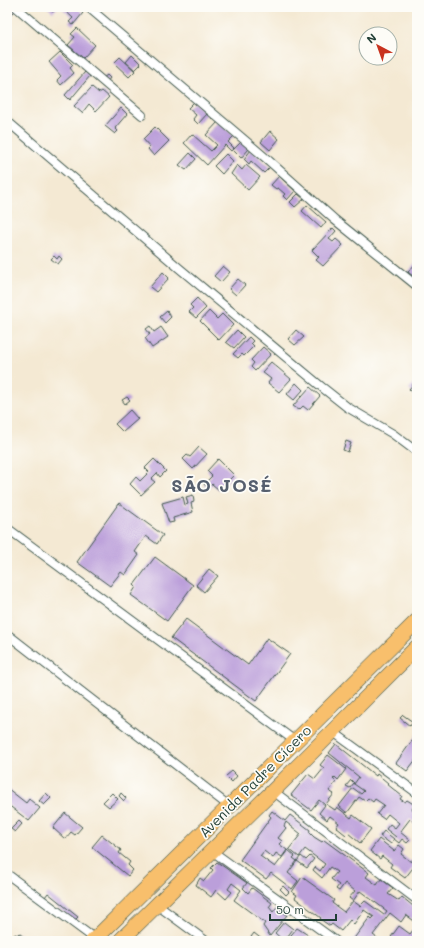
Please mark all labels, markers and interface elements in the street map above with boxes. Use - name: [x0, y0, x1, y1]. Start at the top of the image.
- north arrow: [358, 26, 398, 66]
- text: N: [363, 30, 379, 46]
- district label: SÃO JOSÉ: [171, 473, 273, 497]
- street label: Avenida Padre Cícero: [195, 721, 315, 841]
- scale bar: [270, 896, 336, 922]
- text: 50 m: [276, 901, 304, 917]

